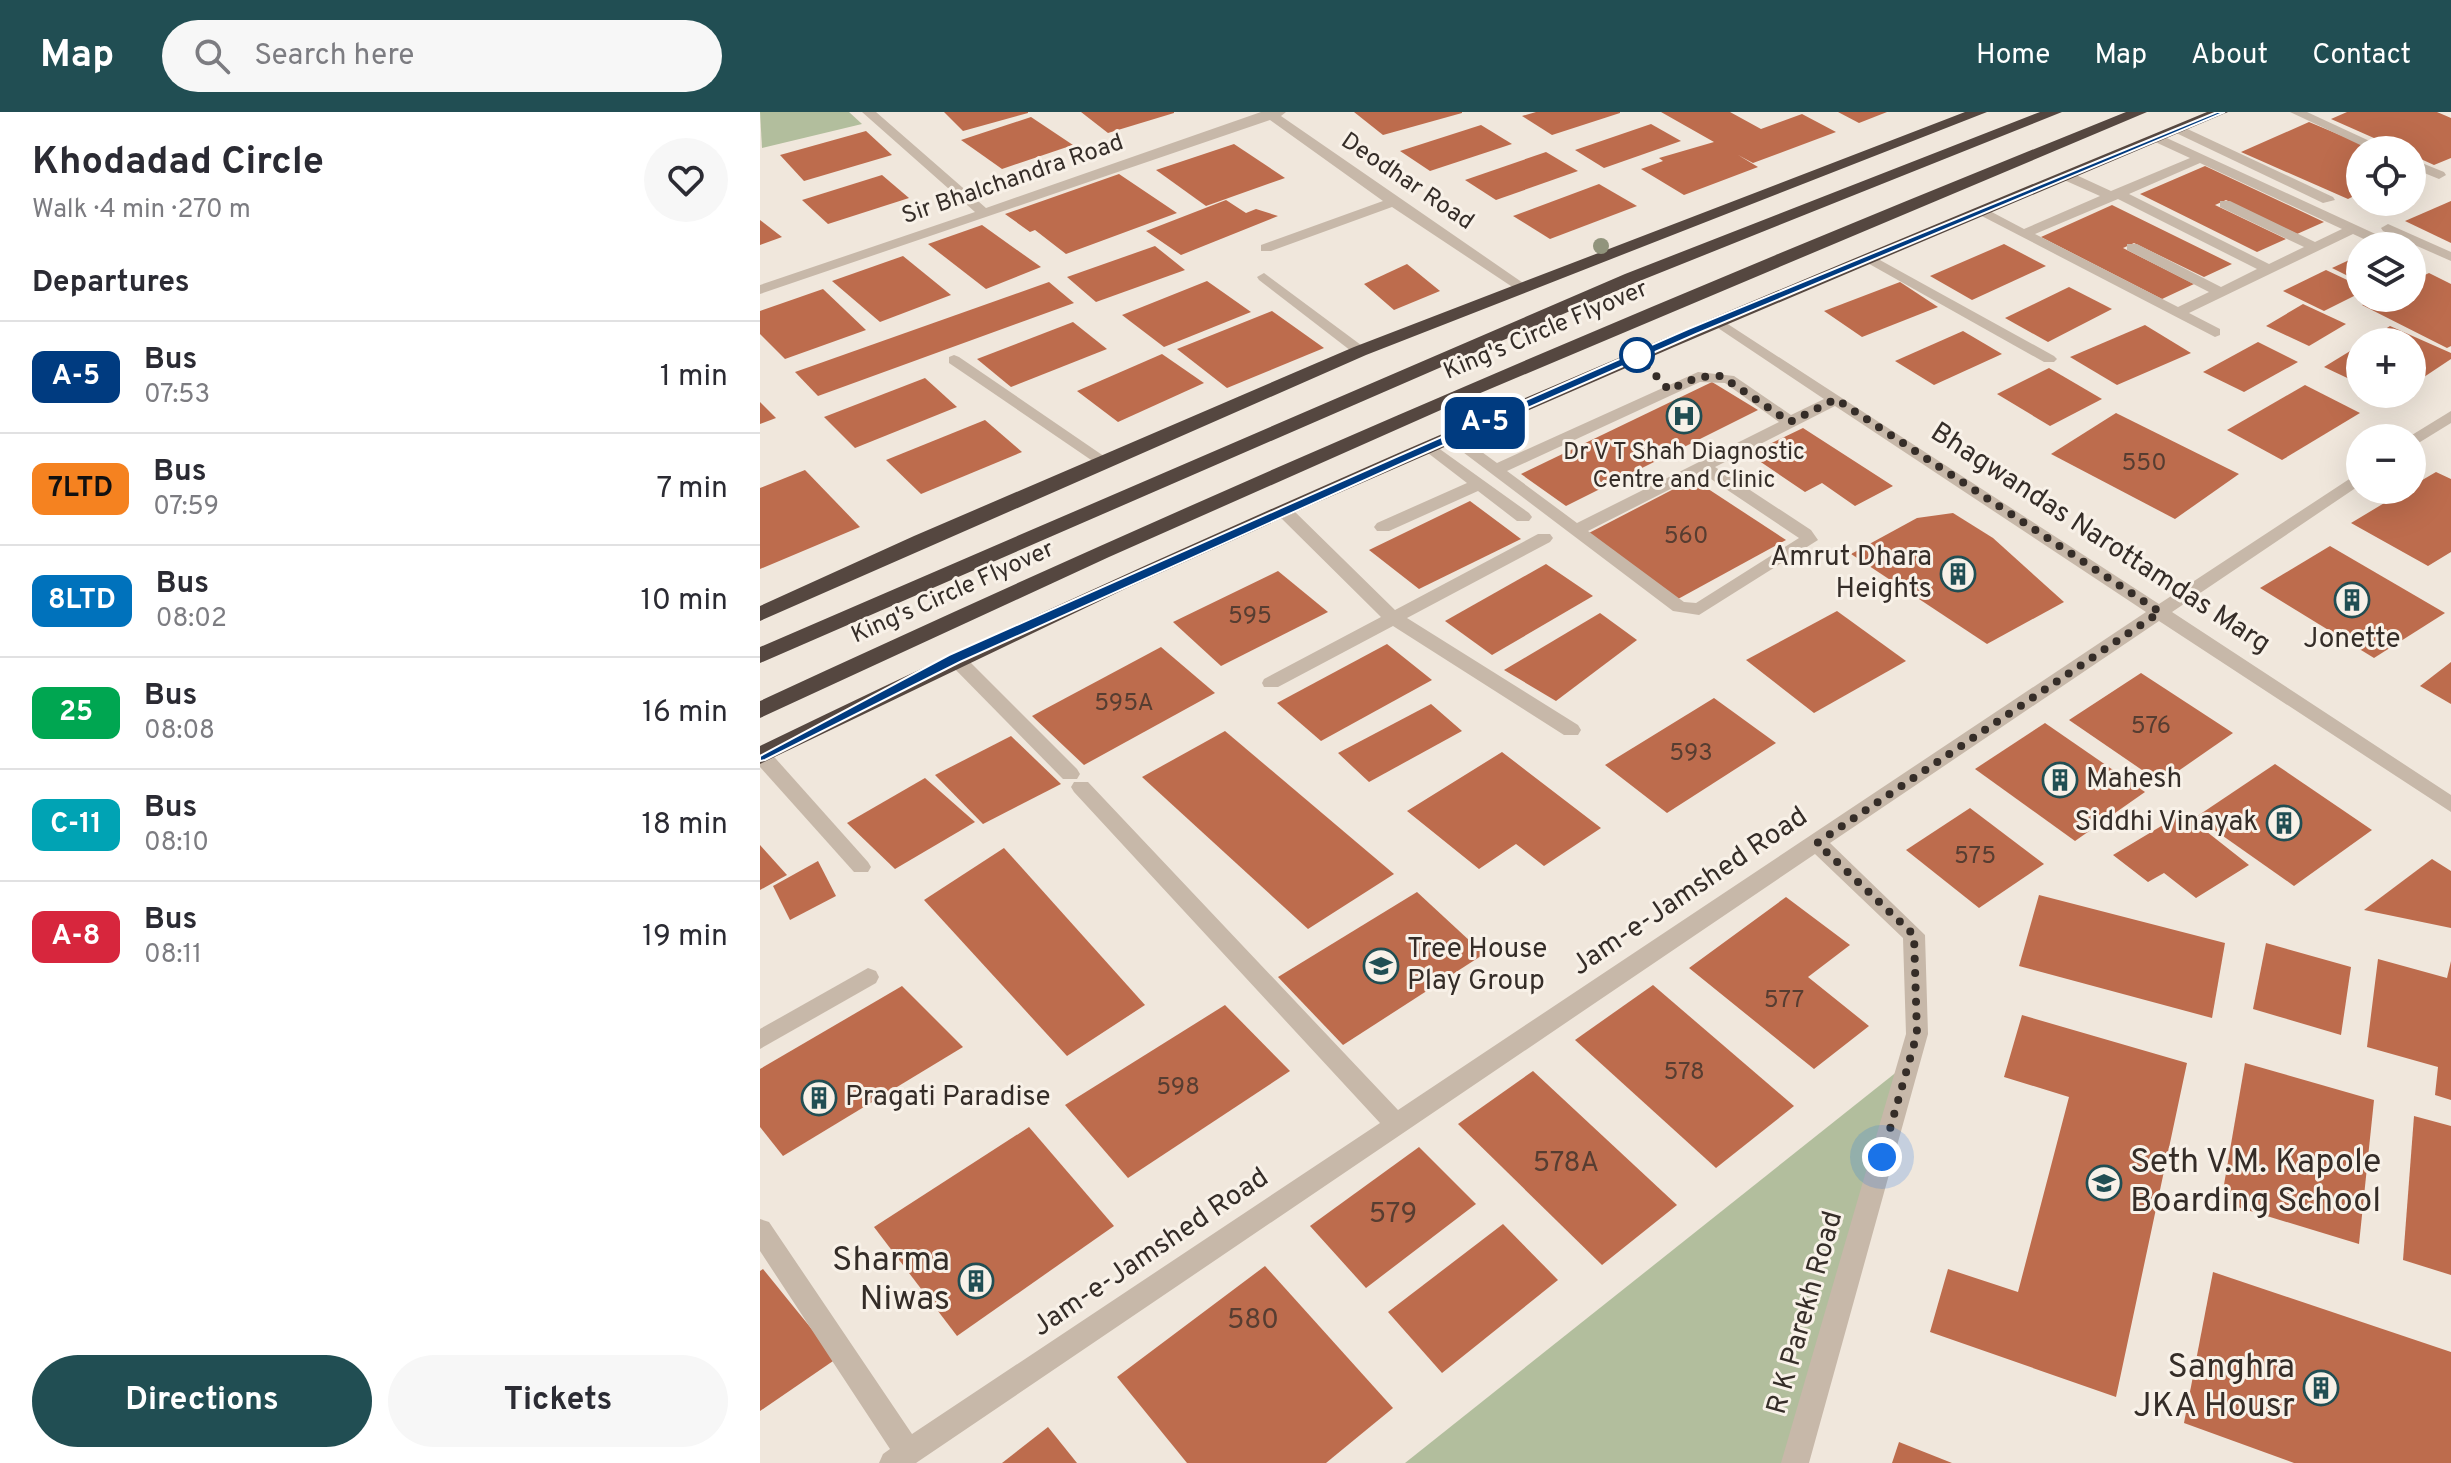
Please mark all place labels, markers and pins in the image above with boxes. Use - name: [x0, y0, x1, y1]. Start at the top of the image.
- unlabelled marker: [1620, 338, 1654, 372]
- hospital icon: Dr V T Shah Diagnostic Centre and Clinic: [1665, 397, 1703, 435]
- place label: Dr V T Shah Diagnostic Centre and Clinic: [1563, 438, 1805, 496]
- place label: Amrut Dhara Heights: [1770, 540, 1932, 608]
- building icon: Amrut Dhara Heights: [1939, 555, 1977, 593]
- building icon: Jonette: [2333, 581, 2371, 619]
- place label: Jonette: [2303, 622, 2401, 658]
- building icon: Mahesh: [2041, 761, 2079, 799]
- place label: Mahesh: [2086, 762, 2182, 798]
- building icon: Siddhi Vinayak: [2265, 804, 2303, 842]
- place label: Siddhi Vinayak: [2075, 805, 2258, 841]
- place label: Tree House Play Group: [1407, 932, 1547, 1000]
- school or university icon: Tree House Play Group: [1362, 947, 1400, 985]
- building icon: Pragati Paradise: [800, 1079, 838, 1117]
- place label: Pragati Paradise: [845, 1080, 1051, 1116]
- place label: Seth V.M. Kapole Boarding School: [2130, 1142, 2381, 1224]
- school or university icon: Seth V.M. Kapole Boarding School: [2085, 1164, 2123, 1202]
- place label: Sharma Niwas: [832, 1240, 950, 1322]
- building icon: Sharma Niwas: [957, 1262, 995, 1300]
- place label: Sanghra JKA Housr: [2133, 1347, 2295, 1429]
- building icon: Sanghra JKA Housr: [2302, 1369, 2340, 1407]

